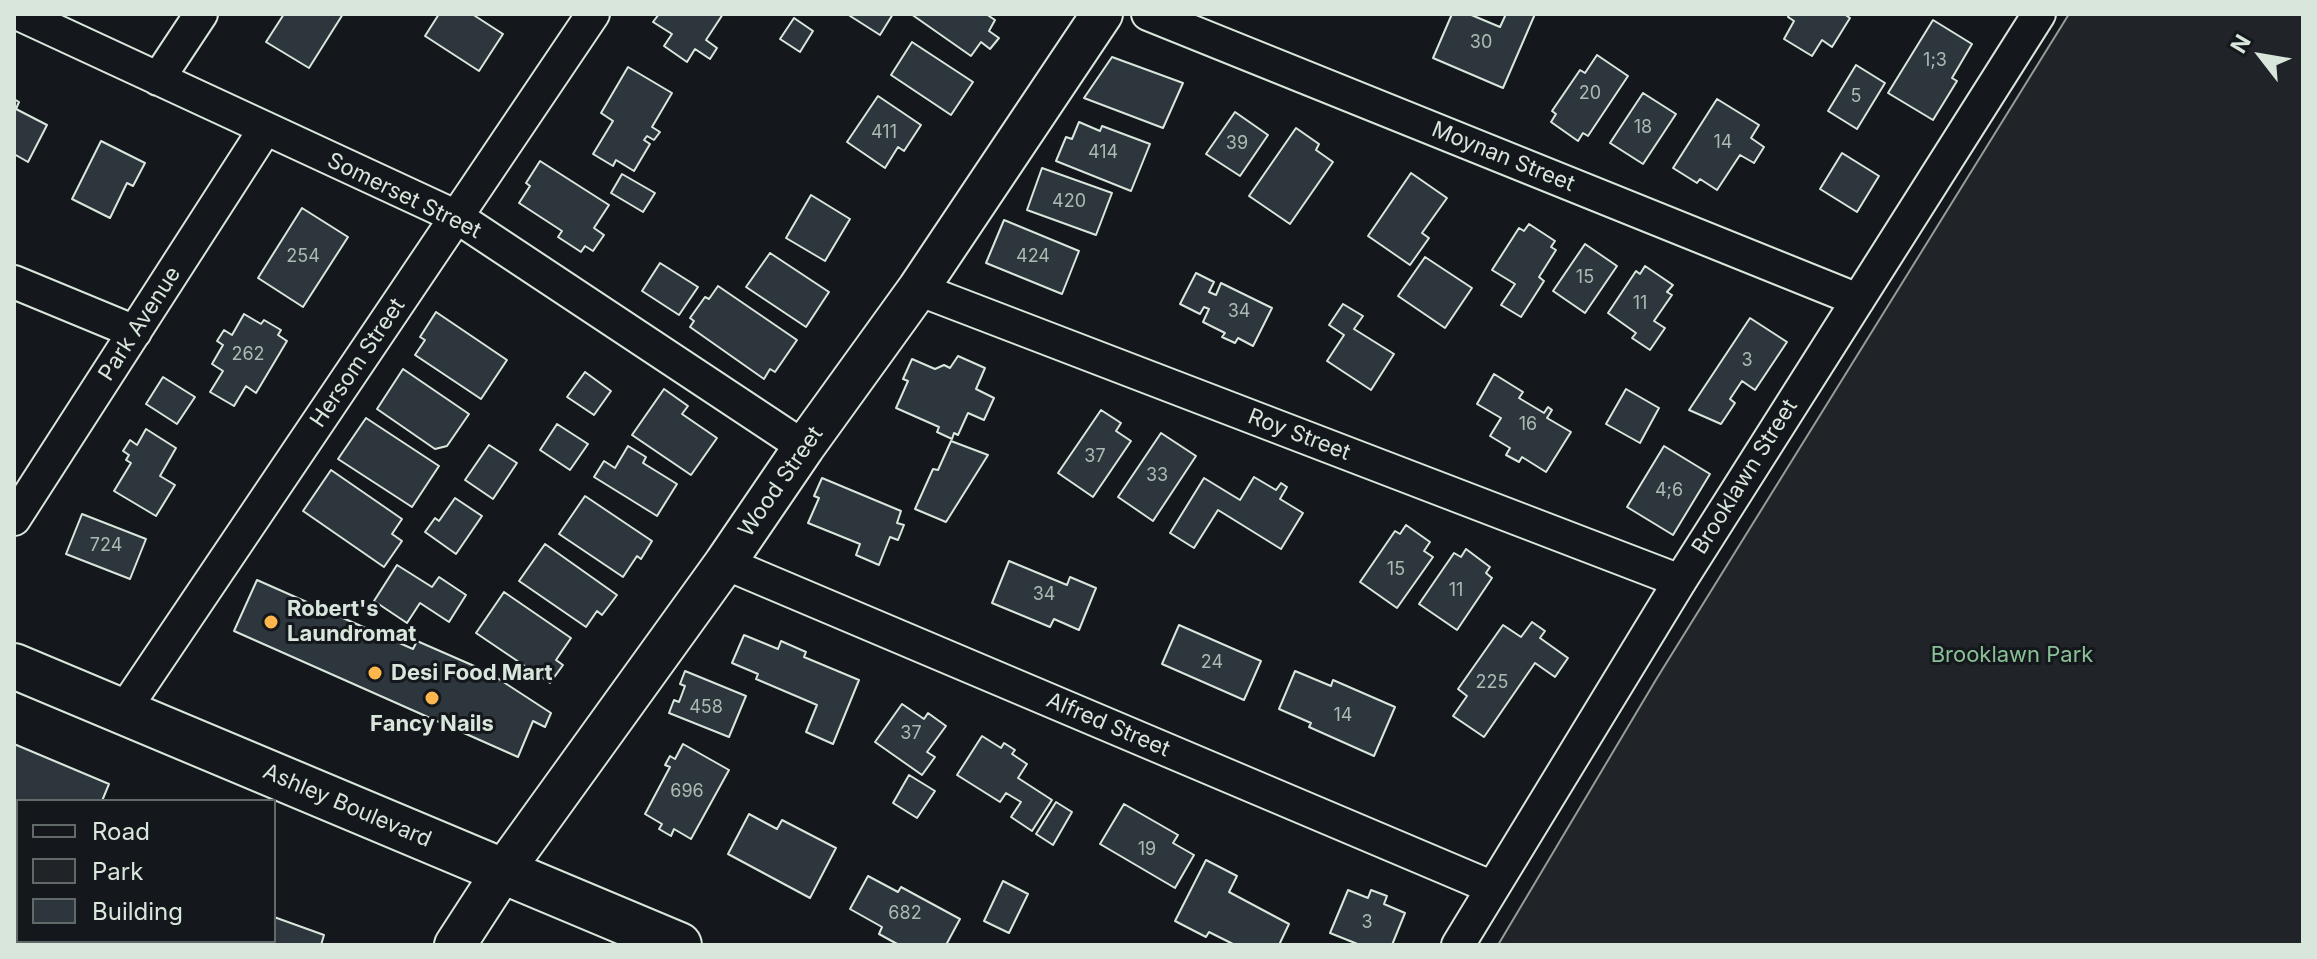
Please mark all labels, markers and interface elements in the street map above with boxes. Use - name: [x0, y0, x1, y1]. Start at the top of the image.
- north arrow: [2221, 16, 2301, 96]
- text: N: [2225, 30, 2256, 58]
- house number: 30: [1470, 32, 1492, 54]
- house number: 1;3: [1923, 50, 1947, 72]
- house number: 20: [1579, 83, 1601, 105]
- house number: 5: [1851, 86, 1861, 108]
- street label: Moynan Street: [1428, 116, 1578, 198]
- house number: 18: [1634, 117, 1652, 139]
- house number: 411: [871, 122, 897, 144]
- house number: 14: [1714, 132, 1732, 154]
- house number: 39: [1226, 133, 1248, 155]
- house number: 414: [1088, 142, 1118, 164]
- street label: Somerset Street: [323, 147, 485, 245]
- house number: 420: [1052, 191, 1086, 213]
- house number: 254: [286, 246, 320, 268]
- house number: 424: [1016, 246, 1050, 268]
- street label: Park Avenue: [93, 262, 187, 386]
- house number: 15: [1576, 267, 1594, 289]
- house number: 11: [1633, 293, 1647, 315]
- street label: Hersom Street: [305, 294, 411, 432]
- house number: 34: [1228, 301, 1250, 323]
- house number: 262: [231, 344, 265, 366]
- house number: 3: [1741, 350, 1753, 372]
- street label: Brooklawn Street: [1687, 395, 1803, 559]
- street label: Roy Street: [1244, 403, 1354, 467]
- house number: 16: [1519, 414, 1537, 436]
- street label: Wood Street: [733, 422, 829, 542]
- house number: 37: [1084, 446, 1106, 468]
- house number: 33: [1146, 465, 1168, 487]
- house number: 4;6: [1655, 480, 1683, 502]
- house number: 724: [90, 535, 122, 557]
- house number: 15: [1387, 559, 1405, 581]
- house number: 11: [1449, 580, 1463, 602]
- house number: 34: [1033, 584, 1055, 606]
- place label: Robert's Laundromat: [287, 596, 416, 648]
- marker: Robert's Laundromat: [262, 613, 280, 631]
- park label: Brooklawn Park: [1931, 642, 2093, 668]
- house number: 24: [1201, 652, 1223, 674]
- place label: Desi Food Mart: [391, 660, 553, 686]
- marker: Desi Food Mart: [366, 664, 384, 682]
- house number: 225: [1476, 672, 1508, 694]
- street label: Alfred Street: [1042, 687, 1174, 763]
- marker: Fancy Nails: [423, 689, 441, 707]
- house number: 458: [689, 697, 723, 719]
- house number: 14: [1334, 705, 1352, 727]
- place label: Fancy Nails: [370, 711, 494, 737]
- house number: 37: [900, 723, 922, 745]
- street label: Ashley Boulevard: [259, 759, 435, 853]
- house number: 696: [670, 781, 704, 803]
- legend: [16, 799, 276, 943]
- text: Road: [92, 817, 150, 846]
- house number: 19: [1138, 839, 1156, 861]
- text: Park: [92, 857, 143, 886]
- text: Building: [92, 897, 183, 926]
- house number: 682: [888, 903, 922, 925]
- house number: 3: [1361, 912, 1373, 934]

